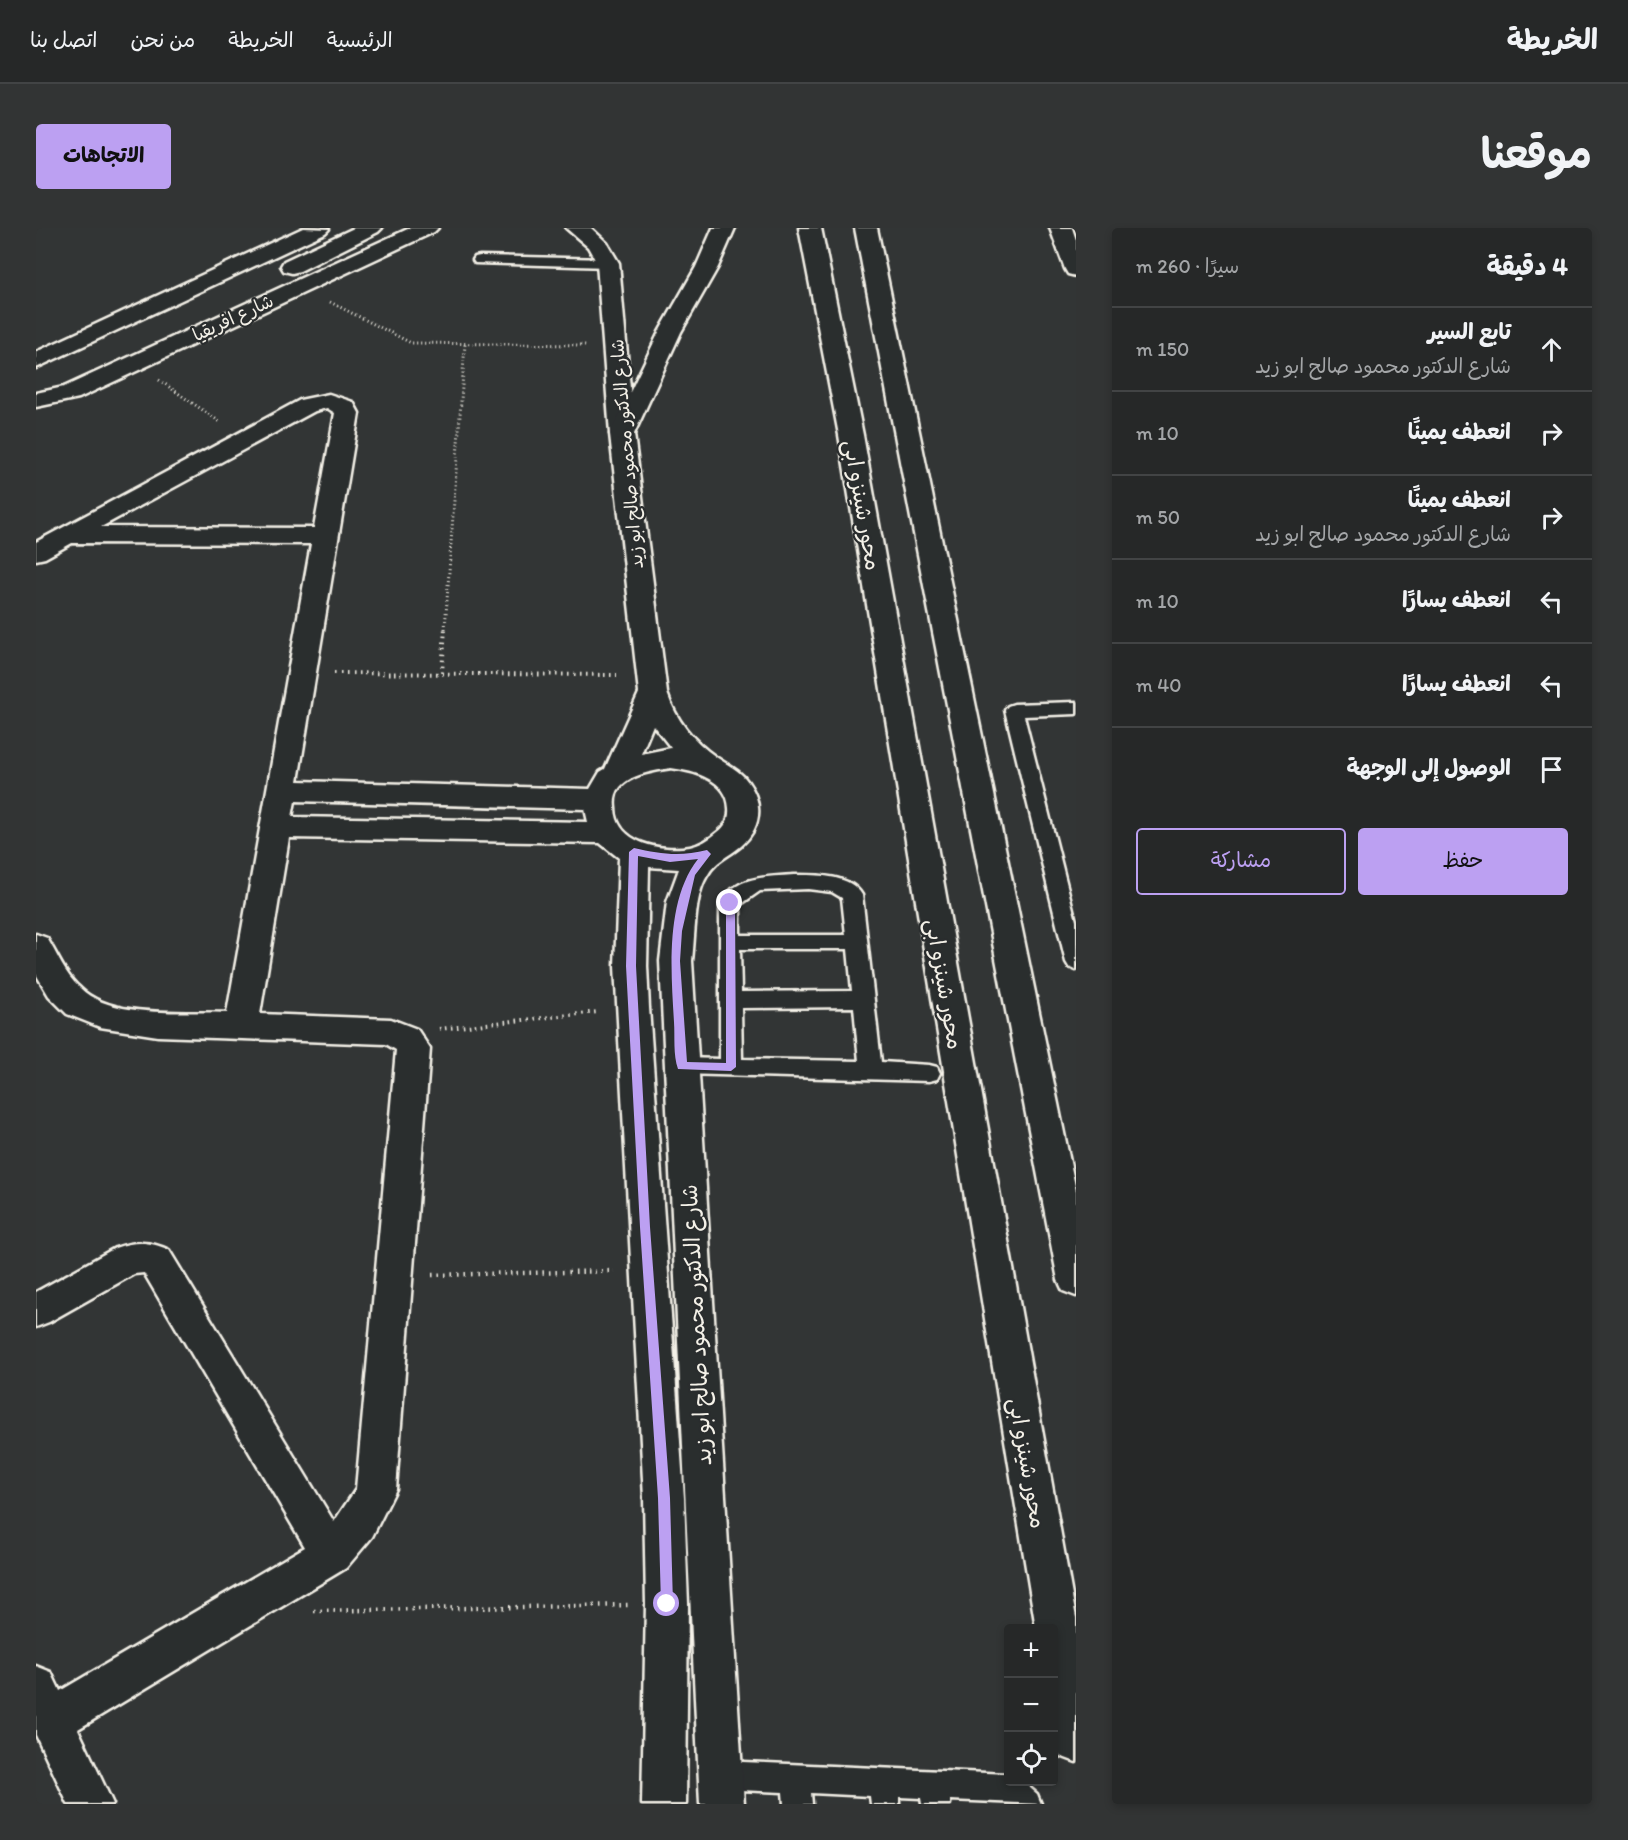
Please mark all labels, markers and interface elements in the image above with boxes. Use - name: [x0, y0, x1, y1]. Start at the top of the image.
- text: الخريطة: [1507, 22, 1598, 56]
- text: اتصل بنا: [30, 27, 98, 52]
- text: من نحن: [131, 27, 195, 52]
- text: الخريطة: [228, 27, 294, 52]
- text: الرئيسية: [327, 27, 393, 52]
- button: الاتجاهات: [36, 124, 171, 189]
- text: موقعنا: [1481, 128, 1592, 179]
- text: 4 دقيقة: [1487, 250, 1568, 282]
- text: سيرًا · 260 m: [1136, 254, 1239, 278]
- street label: شارع افريقيا: [189, 290, 277, 347]
- text: تابع السير: [1428, 318, 1511, 345]
- icon: ahead: [1535, 333, 1568, 366]
- text: 150 m: [1136, 337, 1189, 361]
- street label: شارع الدكتور محمود صالح ابو زيد: [606, 338, 649, 570]
- text: شارع الدكتور محمود صالح ابو زيد: [1255, 354, 1511, 378]
- icon: right: [1535, 417, 1568, 450]
- text: انعطف يمينًا: [1408, 418, 1511, 445]
- text: 10 m: [1136, 421, 1179, 445]
- street label: محور شينزو ابى: [837, 438, 887, 573]
- text: انعطف يمينًا: [1408, 486, 1511, 513]
- icon: right: [1535, 501, 1568, 534]
- text: 50 m: [1136, 505, 1180, 529]
- text: شارع الدكتور محمود صالح ابو زيد: [1255, 522, 1511, 546]
- icon: left: [1535, 585, 1568, 618]
- text: انعطف يسارًا: [1402, 586, 1511, 613]
- text: 10 m: [1136, 589, 1179, 613]
- icon: left: [1535, 669, 1568, 702]
- text: انعطف يسارًا: [1402, 670, 1511, 697]
- text: 40 m: [1136, 673, 1182, 697]
- icon: arrive: [1535, 753, 1568, 786]
- text: الوصول إلى الوجهة: [1346, 754, 1511, 781]
- button: مشاركة: [1136, 828, 1346, 895]
- button: حفظ: [1358, 828, 1568, 895]
- route end: [716, 889, 742, 915]
- street label: محور شينزو ابى: [919, 917, 969, 1052]
- street label: شارع الدكتور محمود صالح ابو زيد: [676, 1184, 719, 1466]
- street label: محور شينزو ابى: [1002, 1396, 1052, 1531]
- route start: [653, 1590, 679, 1616]
- map controls: [1004, 1624, 1058, 1786]
- button: +: [1004, 1624, 1058, 1678]
- button: −: [1004, 1678, 1058, 1732]
- button: locate: [1004, 1732, 1058, 1786]

